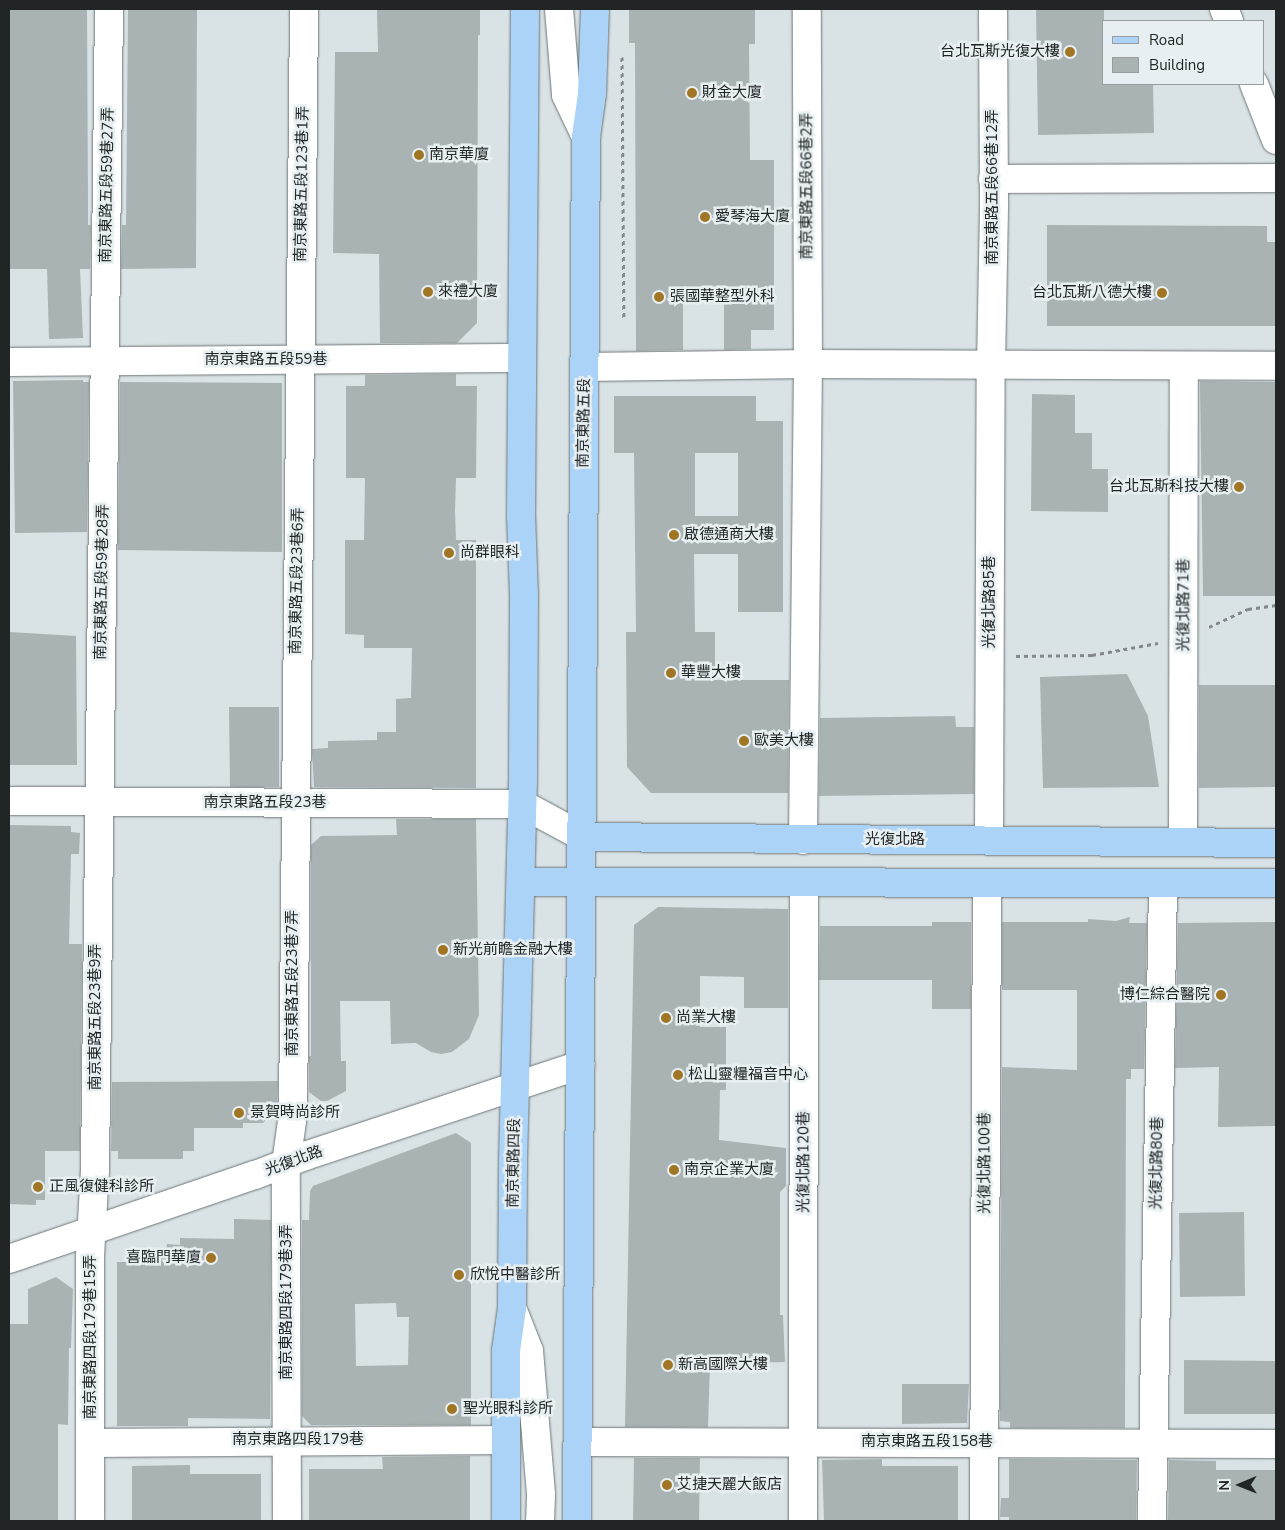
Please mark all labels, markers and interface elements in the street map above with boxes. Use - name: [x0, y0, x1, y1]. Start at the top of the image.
- legend: [1102, 20, 1265, 85]
- text: Road: [1149, 30, 1184, 50]
- place label: 台北瓦斯光復大樓: [940, 43, 1060, 61]
- marker: 台北瓦斯光復大樓: [1064, 46, 1076, 58]
- text: Building: [1149, 55, 1205, 75]
- place label: 財金大廈: [702, 84, 762, 102]
- marker: 財金大廈: [686, 87, 698, 99]
- street label: 南京東路五段123巷1弄: [292, 106, 312, 262]
- street label: 南京東路五段59巷27弄: [97, 107, 117, 263]
- street label: 南京東路五段66巷12弄: [984, 109, 1002, 265]
- street label: 南京東路五段66巷2弄: [798, 113, 816, 259]
- place label: 南京華廈: [429, 146, 489, 164]
- marker: 南京華廈: [413, 149, 425, 161]
- place label: 愛琴海大廈: [715, 208, 790, 226]
- marker: 愛琴海大廈: [699, 211, 711, 223]
- place label: 來禮大廈: [438, 283, 498, 301]
- place label: 台北瓦斯八德大樓: [1032, 284, 1152, 302]
- marker: 來禮大廈: [422, 286, 434, 298]
- marker: 台北瓦斯八德大樓: [1156, 287, 1168, 299]
- place label: 張國華整型外科: [670, 288, 775, 306]
- marker: 張國華整型外科: [652, 290, 666, 304]
- street label: 南京東路五段59巷: [205, 351, 327, 369]
- street label: 南京東路五段: [574, 378, 594, 468]
- place label: 台北瓦斯科技大樓: [1109, 478, 1229, 496]
- marker: 台北瓦斯科技大樓: [1233, 481, 1245, 493]
- street label: 南京東路五段59巷28弄: [92, 504, 112, 660]
- street label: 南京東路五段23巷6弄: [287, 507, 307, 655]
- place label: 啟德通商大樓: [684, 526, 774, 544]
- marker: 啟德通商大樓: [668, 529, 680, 541]
- place label: 尚群眼科: [460, 544, 520, 562]
- marker: 尚群眼科: [442, 546, 456, 560]
- street label: 光復北路85巷: [981, 556, 999, 648]
- street label: 光復北路71巷: [1175, 559, 1193, 651]
- place label: 華豐大樓: [681, 664, 741, 682]
- marker: 華豐大樓: [665, 667, 677, 679]
- place label: 歐美大樓: [754, 732, 814, 750]
- marker: 歐美大樓: [738, 735, 750, 747]
- street label: 南京東路五段23巷: [204, 794, 326, 812]
- street label: 光復北路: [865, 831, 925, 849]
- street label: 南京東路五段23巷7弄: [284, 910, 302, 1056]
- place label: 新光前瞻金融大樓: [453, 941, 573, 959]
- street label: 南京東路五段23巷9弄: [87, 944, 105, 1090]
- marker: 新光前瞻金融大樓: [437, 944, 449, 956]
- place label: 博仁綜合醫院: [1120, 986, 1210, 1004]
- marker: 博仁綜合醫院: [1214, 988, 1228, 1002]
- place label: 尚業大樓: [676, 1009, 736, 1027]
- marker: 尚業大樓: [660, 1012, 672, 1024]
- place label: 松山靈糧福音中心: [688, 1066, 808, 1084]
- marker: 松山靈糧福音中心: [672, 1069, 684, 1081]
- place label: 景賀時尚診所: [250, 1104, 340, 1122]
- marker: 景賀時尚診所: [232, 1106, 246, 1120]
- street label: 光復北路120巷: [795, 1111, 813, 1213]
- street label: 光復北路100巷: [976, 1112, 994, 1214]
- street label: 光復北路80巷: [1147, 1116, 1167, 1210]
- street label: 南京東路四段: [504, 1118, 524, 1208]
- street label: 光復北路: [263, 1142, 325, 1180]
- place label: 南京企業大廈: [684, 1161, 774, 1179]
- marker: 南京企業大廈: [668, 1164, 680, 1176]
- place label: 正風復健科診所: [49, 1178, 154, 1196]
- marker: 正風復健科診所: [31, 1180, 45, 1194]
- street label: 南京東路四段179巷3弄: [278, 1224, 296, 1380]
- place label: 喜臨門華廈: [126, 1249, 201, 1267]
- marker: 喜臨門華廈: [205, 1252, 217, 1264]
- street label: 南京東路四段179巷15弄: [82, 1255, 100, 1419]
- place label: 欣悅中醫診所: [470, 1266, 560, 1284]
- marker: 欣悅中醫診所: [452, 1268, 466, 1282]
- place label: 新高國際大樓: [678, 1356, 768, 1374]
- marker: 新高國際大樓: [662, 1359, 674, 1371]
- place label: 聖光眼科診所: [463, 1400, 553, 1418]
- marker: 聖光眼科診所: [445, 1402, 459, 1416]
- street label: 南京東路四段179巷: [232, 1431, 364, 1449]
- street label: 南京東路五段158巷: [861, 1433, 993, 1451]
- north arrow: [1215, 1460, 1265, 1510]
- place label: 艾捷天麗大飯店: [677, 1476, 782, 1494]
- marker: 艾捷天麗大飯店: [661, 1479, 673, 1491]
- text: N: [1215, 1480, 1234, 1491]

